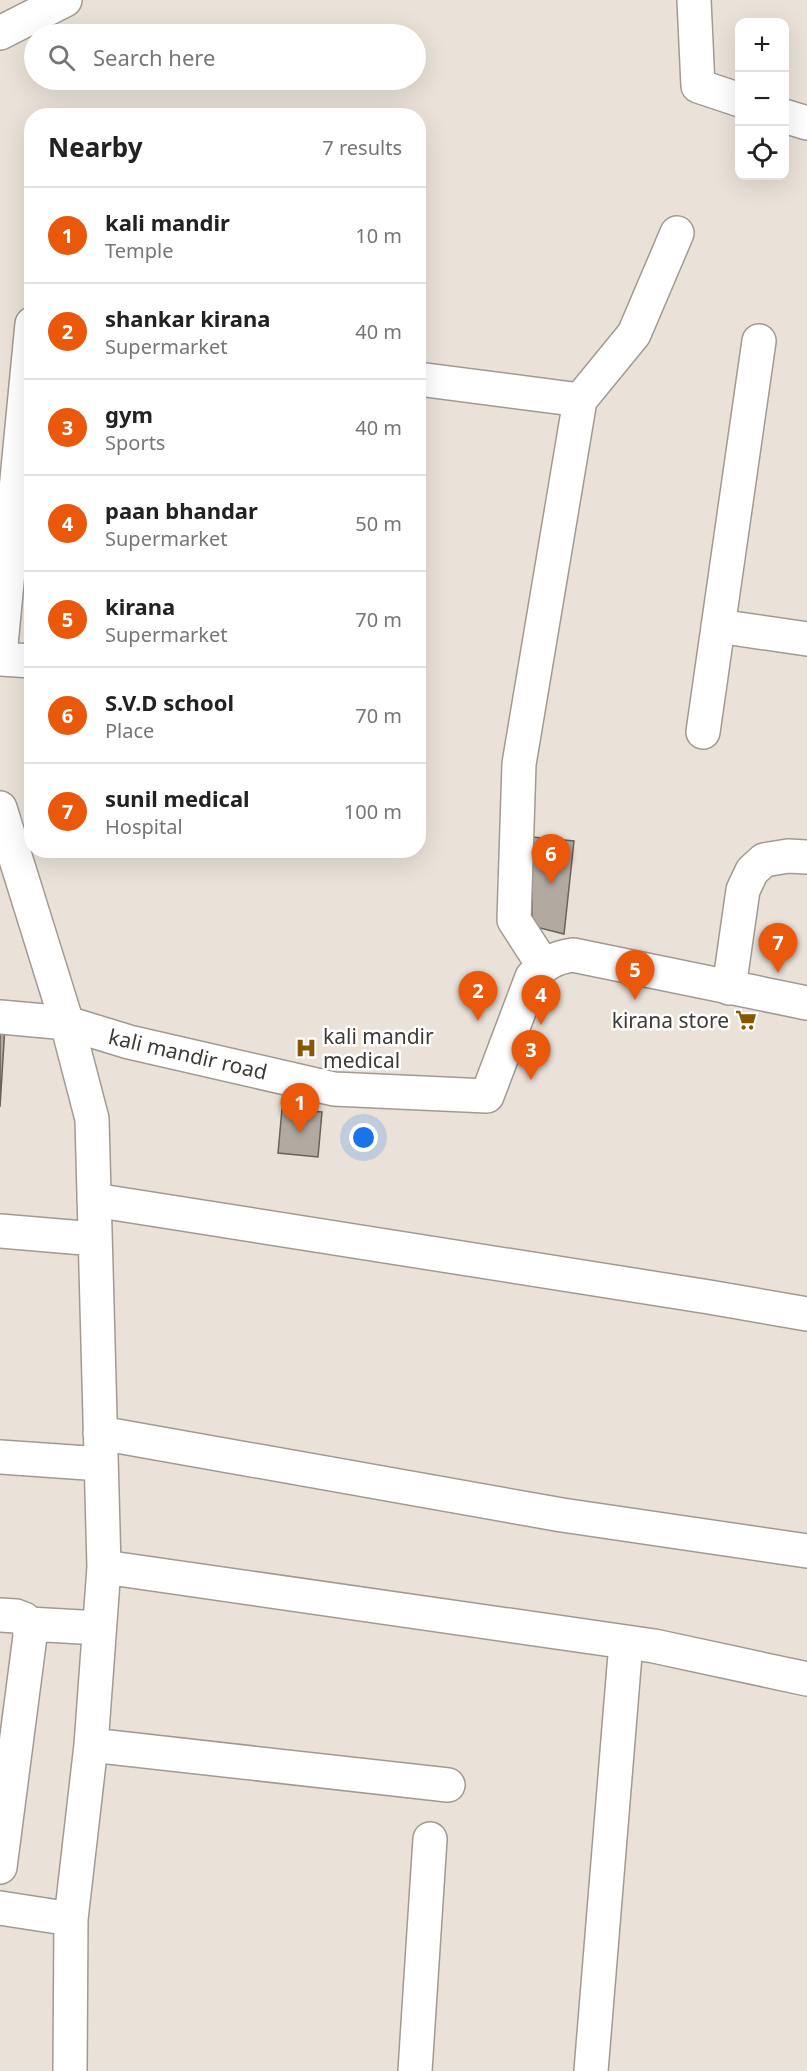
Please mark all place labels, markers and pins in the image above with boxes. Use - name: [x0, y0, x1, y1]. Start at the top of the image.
- pin: 6: [532, 834, 570, 884]
- pin: 7: [758, 924, 798, 973]
- pin: 5: [616, 950, 654, 1000]
- pin: 2: [458, 972, 498, 1021]
- pin: 4: [522, 976, 560, 1025]
- place label: kirana store: [612, 1006, 729, 1034]
- supermarket icon: kirana store: [734, 1008, 758, 1032]
- place label: kali mandir medical: [323, 1022, 434, 1074]
- pin: 3: [512, 1030, 550, 1080]
- hospital icon: kali mandir medical: [294, 1036, 318, 1060]
- pin: 1: [280, 1084, 320, 1133]

